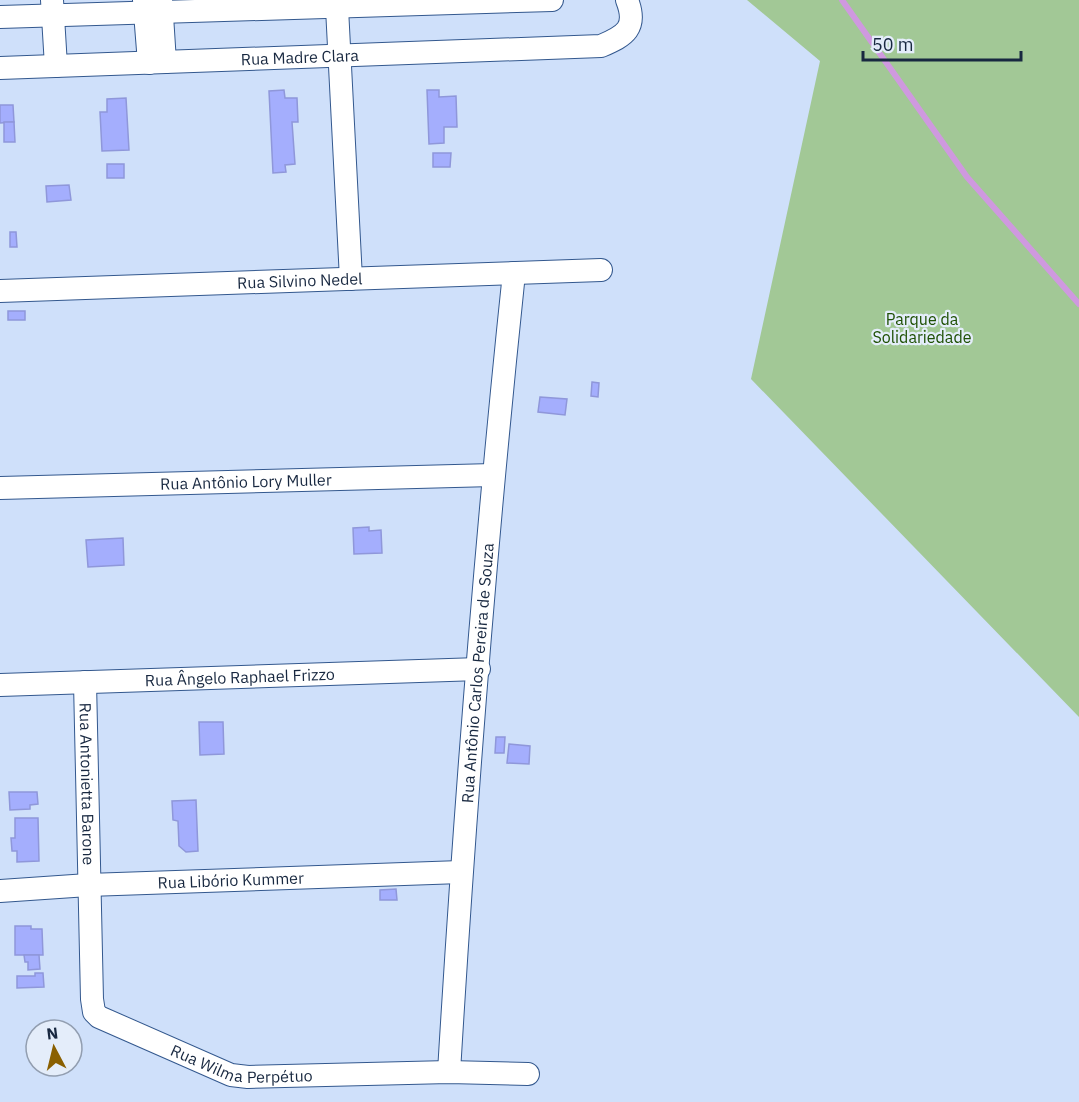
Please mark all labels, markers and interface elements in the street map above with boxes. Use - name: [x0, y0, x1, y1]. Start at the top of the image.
- scale bar: [863, 24, 1020, 62]
- text: 50 m: [872, 33, 914, 56]
- street label: Rua Madre Clara: [240, 45, 360, 69]
- street label: Rua Silvino Nedel: [237, 268, 363, 293]
- park label: Parque da Solidariedade: [873, 309, 972, 347]
- street label: Rua Antônio Lory Muller: [160, 469, 332, 494]
- street label: Rua Antônio Carlos Pereira de Souza: [457, 542, 498, 804]
- street label: Rua Ângelo Raphael Frizzo: [145, 664, 335, 690]
- street label: Rua Antonietta Barone: [75, 702, 99, 866]
- street label: Rua Libório Kummer: [157, 867, 304, 893]
- north arrow: [24, 1018, 84, 1078]
- text: N: [45, 1022, 59, 1044]
- street label: Rua Wilma Perpétuo: [168, 1040, 313, 1087]

